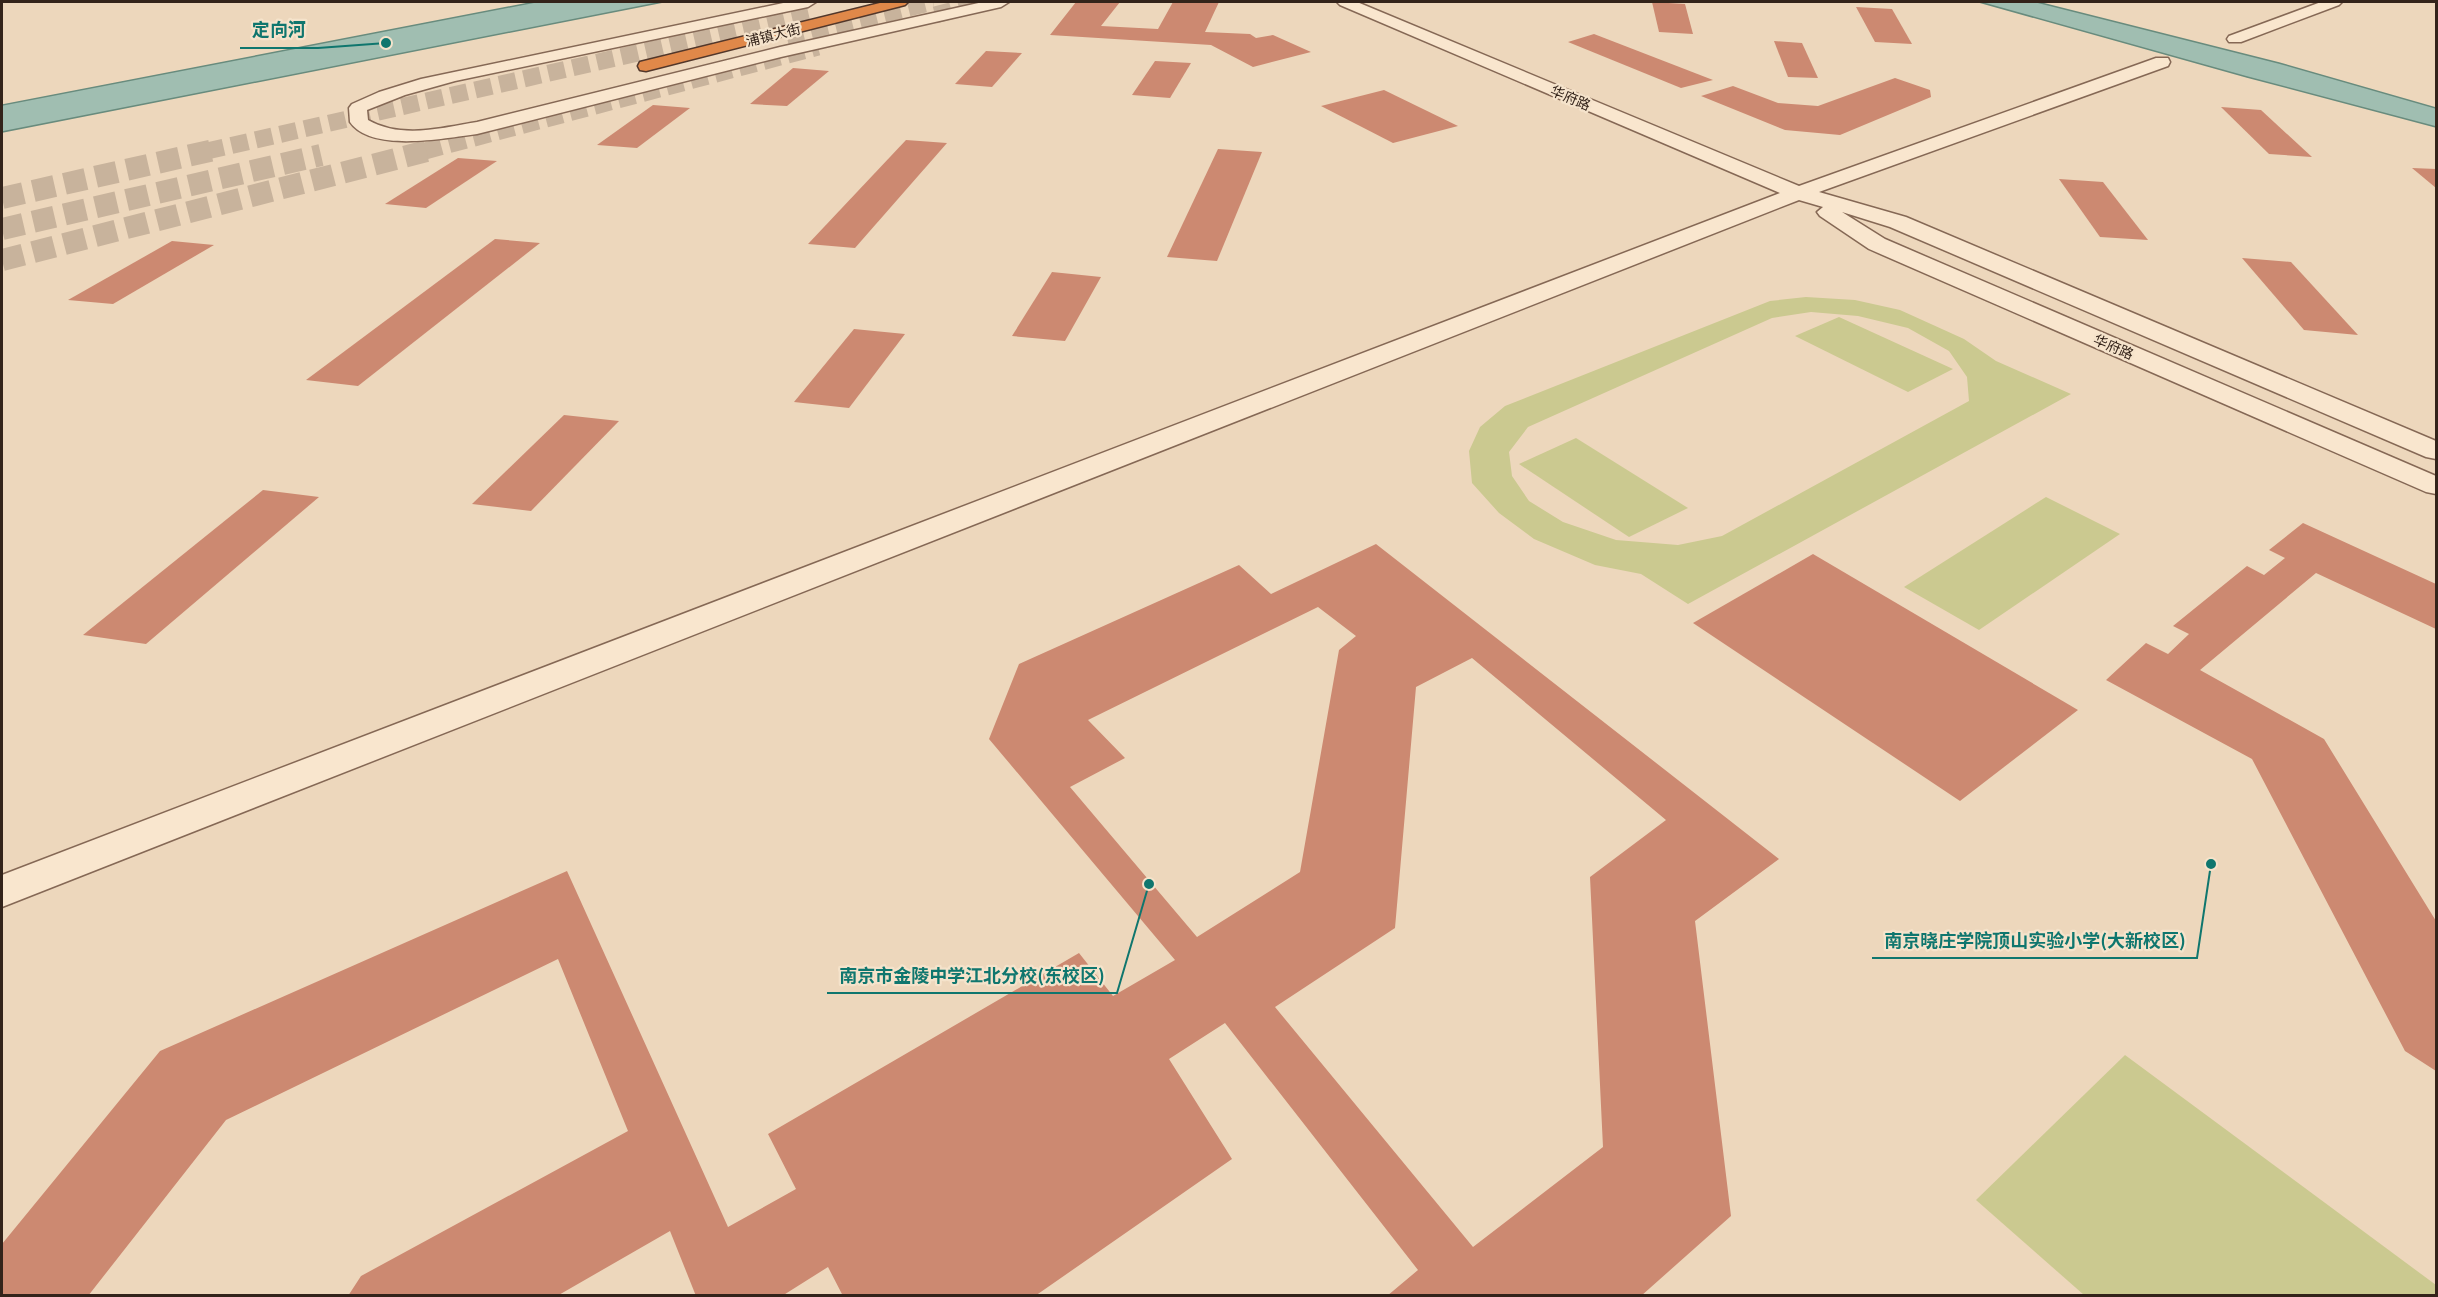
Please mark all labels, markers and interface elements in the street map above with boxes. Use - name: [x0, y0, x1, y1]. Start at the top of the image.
- callout: 定向河: [240, 12, 318, 48]
- text: 定向河: [252, 15, 306, 41]
- street label: 浦镇大街: [743, 18, 803, 50]
- street label: 华府路: [1548, 80, 1594, 114]
- street label: 华府路: [2091, 329, 2137, 363]
- callout: 南京晓庄学院顶山实验小学(大新校区): [1872, 922, 2197, 958]
- text: 南京晓庄学院顶山实验小学(大新校区): [1884, 926, 2186, 952]
- callout: 南京市金陵中学江北分校(东校区): [827, 957, 1117, 993]
- text: 南京市金陵中学江北分校(东校区): [839, 961, 1105, 987]

